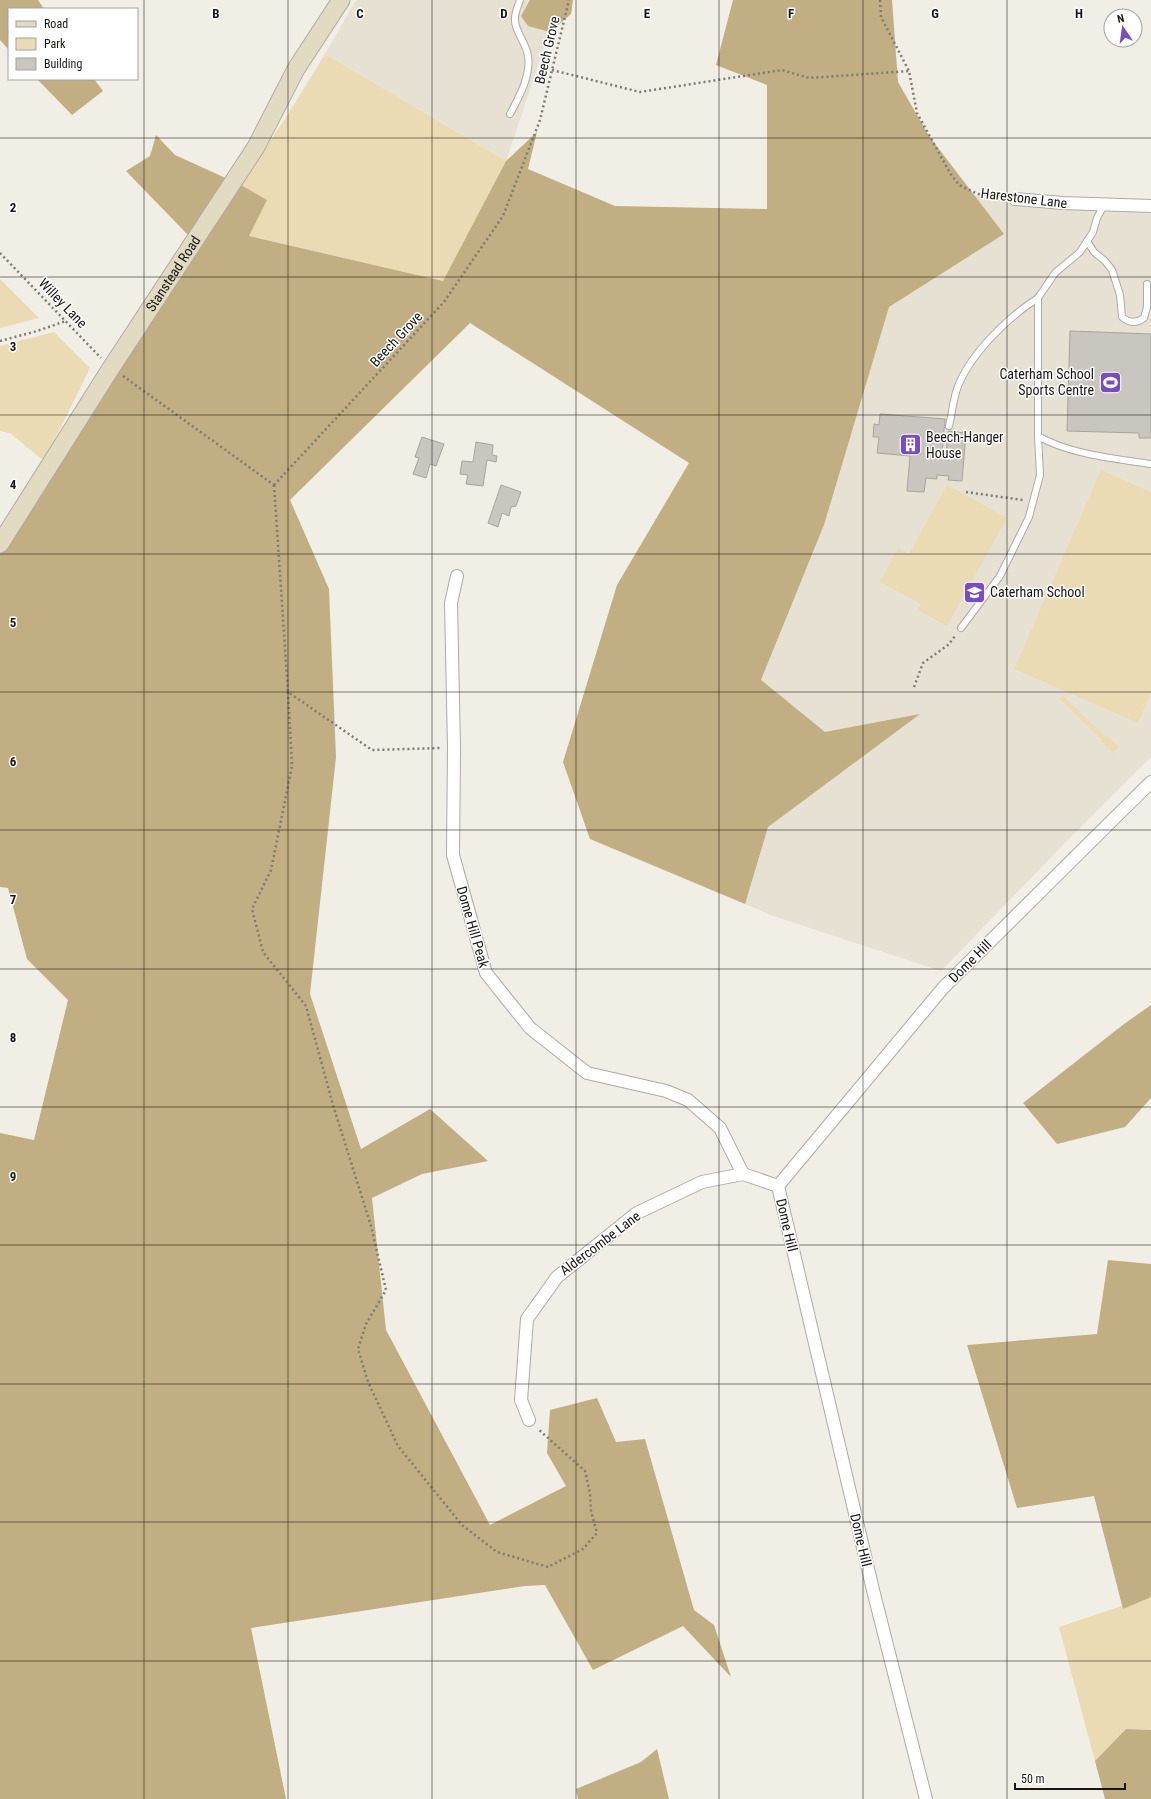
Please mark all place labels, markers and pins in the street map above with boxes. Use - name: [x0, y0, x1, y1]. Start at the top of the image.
- place label: Caterham School Sports Centre: [999, 366, 1094, 398]
- sports icon: Caterham School Sports Centre: [1097, 369, 1123, 395]
- place label: Beech-Hanger House: [926, 429, 1003, 461]
- building icon: Beech-Hanger House: [897, 432, 923, 458]
- school or university icon: Caterham School: [961, 579, 987, 605]
- place label: Caterham School: [990, 584, 1085, 600]

